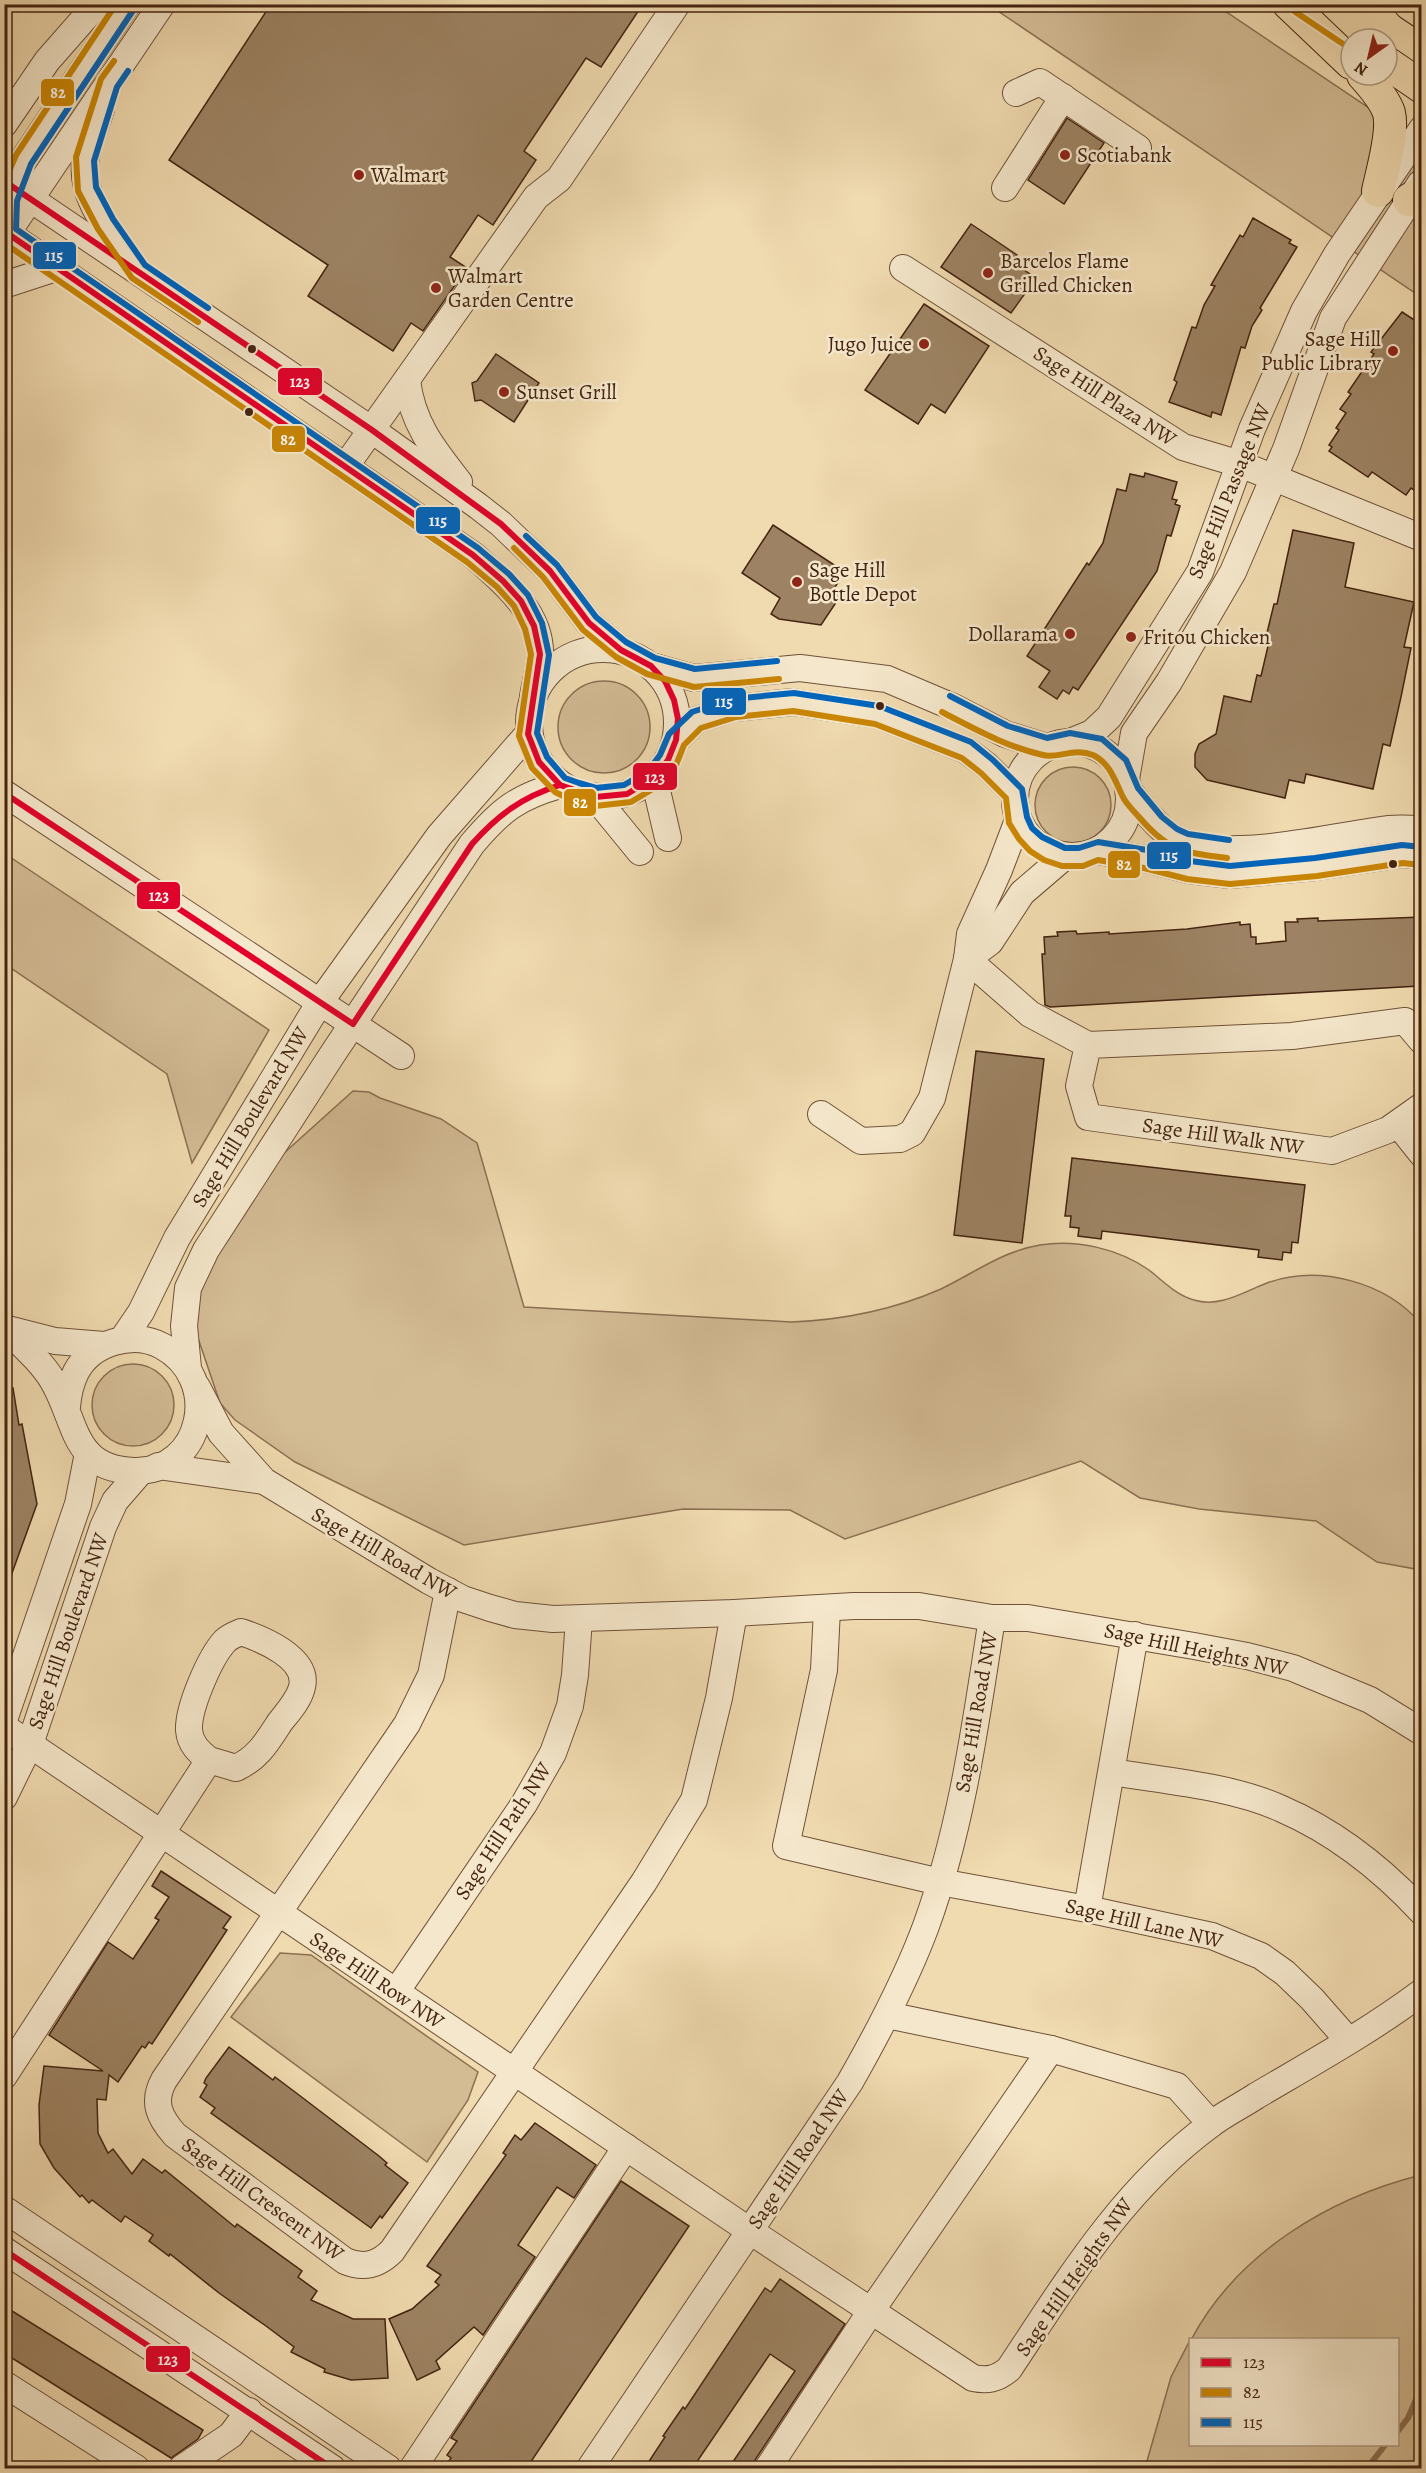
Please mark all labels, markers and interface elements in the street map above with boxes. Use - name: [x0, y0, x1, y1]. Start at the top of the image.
- north arrow: [1339, 27, 1399, 87]
- text: N: [1350, 56, 1372, 81]
- line badge: 82: [40, 78, 75, 107]
- text: 82: [50, 82, 66, 104]
- place label: Scotiabank: [1077, 141, 1172, 169]
- marker: Scotiabank: [1058, 148, 1072, 162]
- place label: Walmart: [370, 161, 446, 189]
- marker: Walmart: [352, 168, 366, 182]
- line badge: 115: [32, 241, 77, 270]
- text: 115: [45, 245, 63, 267]
- place label: Barcelos Flame Grilled Chicken: [1000, 247, 1133, 299]
- place label: Walmart Garden Centre: [447, 262, 574, 314]
- marker: Barcelos Flame Grilled Chicken: [981, 266, 995, 280]
- marker: Walmart Garden Centre: [429, 281, 443, 295]
- place label: Sage Hill Public Library: [1261, 325, 1382, 377]
- place label: Jugo Juice: [828, 330, 912, 358]
- marker: Jugo Juice: [917, 337, 931, 351]
- street label: Sage Hill Plaza NW: [1028, 339, 1182, 453]
- unlabelled marker: [246, 343, 258, 355]
- marker: Sage Hill Public Library: [1386, 344, 1400, 358]
- line badge: 123: [277, 367, 323, 396]
- text: 123: [290, 371, 310, 393]
- place label: Sunset Grill: [516, 378, 617, 406]
- marker: Sunset Grill: [497, 385, 511, 399]
- street label: Sage Hill Passage NW: [1181, 399, 1277, 583]
- unlabelled marker: [243, 406, 255, 418]
- line badge: 82: [271, 425, 306, 453]
- text: 82: [280, 429, 296, 451]
- line badge: 115: [415, 506, 461, 535]
- text: 115: [429, 510, 447, 532]
- place label: Sage Hill Bottle Depot: [809, 556, 917, 608]
- marker: Sage Hill Bottle Depot: [790, 575, 804, 589]
- place label: Dollarama: [968, 620, 1058, 648]
- place label: Fritou Chicken: [1143, 623, 1270, 651]
- marker: Dollarama: [1063, 627, 1077, 641]
- marker: Fritou Chicken: [1124, 630, 1138, 644]
- line badge: 115: [701, 687, 747, 716]
- text: 115: [715, 691, 733, 713]
- unlabelled marker: [874, 700, 886, 712]
- line badge: 123: [632, 762, 678, 791]
- text: 123: [645, 767, 665, 789]
- line badge: 82: [563, 788, 597, 817]
- text: 82: [572, 792, 588, 814]
- line badge: 115: [1146, 841, 1192, 870]
- text: 115: [1160, 845, 1178, 867]
- line badge: 82: [1107, 850, 1141, 879]
- text: 82: [1116, 854, 1132, 876]
- unlabelled marker: [1387, 858, 1399, 870]
- line badge: 123: [136, 881, 181, 910]
- text: 123: [149, 885, 169, 907]
- street label: Sage Hill Boulevard NW: [185, 1021, 315, 1212]
- street label: Sage Hill Walk NW: [1141, 1111, 1306, 1161]
- street label: Sage Hill Road NW: [306, 1500, 462, 1606]
- street label: Sage Hill Boulevard NW: [21, 1529, 115, 1733]
- street label: Sage Hill Heights NW: [1102, 1616, 1291, 1682]
- street label: Sage Hill Road NW: [948, 1629, 1004, 1795]
- street label: Sage Hill Path NW: [448, 1757, 558, 1905]
- street label: Sage Hill Lane NW: [1063, 1891, 1226, 1955]
- street label: Sage Hill Row NW: [304, 1925, 450, 2036]
- street label: Sage Hill Road NW: [741, 2083, 855, 2234]
- street label: Sage Hill Crescent NW: [176, 2131, 350, 2268]
- street label: Sage Hill Heights NW: [1009, 2192, 1139, 2362]
- legend: [1189, 2338, 1399, 2446]
- line badge: 123: [145, 2345, 191, 2373]
- text: 123: [158, 2349, 178, 2371]
- text: 123: [1243, 2350, 1265, 2374]
- text: 82: [1243, 2380, 1261, 2404]
- text: 115: [1243, 2410, 1263, 2434]

